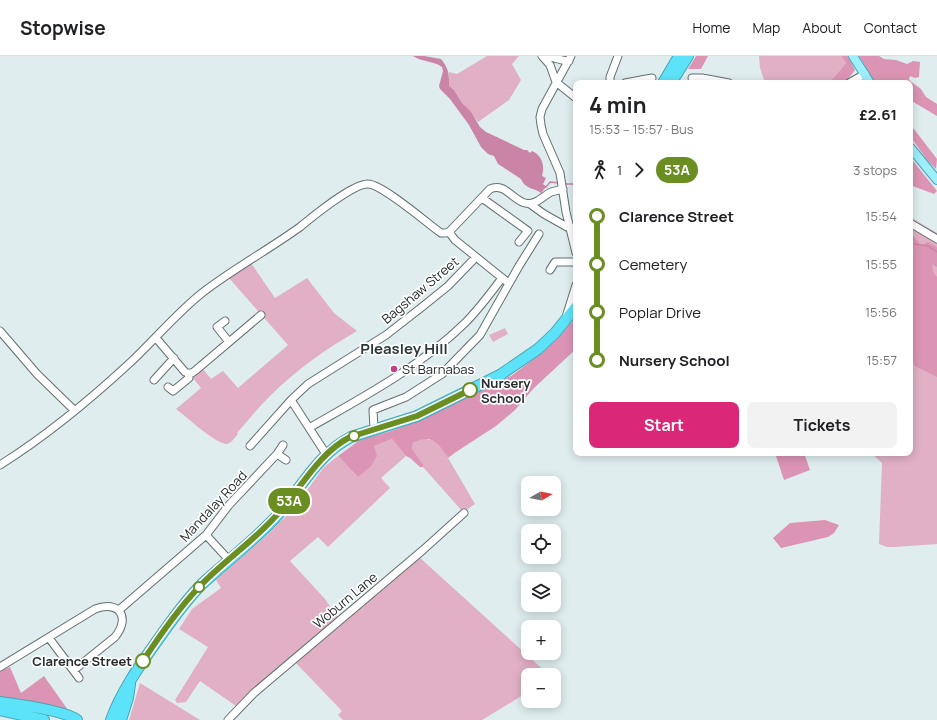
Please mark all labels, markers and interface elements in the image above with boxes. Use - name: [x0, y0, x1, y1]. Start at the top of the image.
- text: Stopwise: [20, 15, 106, 41]
- text: Home: [693, 18, 730, 37]
- text: Map: [752, 18, 780, 37]
- text: About: [802, 18, 842, 37]
- text: Contact: [864, 18, 917, 37]
- text: 4 min: [589, 90, 647, 120]
- text: £2.61: [859, 104, 897, 125]
- text: 15:53 – 15:57 · Bus: [589, 120, 694, 138]
- icon: walk: [589, 159, 611, 181]
- icon: forward: [628, 159, 650, 181]
- text: 53A: [664, 160, 690, 179]
- text: 1: [617, 161, 622, 179]
- text: 3 stops: [853, 161, 897, 179]
- text: Clarence Street: [619, 206, 734, 227]
- text: 15:54: [865, 207, 897, 225]
- street label: Bagshaw Street: [378, 253, 462, 327]
- text: Cemetery: [619, 254, 687, 275]
- text: 15:55: [866, 255, 897, 273]
- text: Poplar Drive: [619, 302, 701, 323]
- text: 15:56: [865, 303, 897, 321]
- district label: Pleasley Hill: [360, 338, 448, 359]
- text: Nursery School: [619, 350, 730, 371]
- text: 15:57: [867, 351, 897, 369]
- place label: St Barnabas: [402, 360, 475, 378]
- marker: St Barnabas: [389, 364, 399, 374]
- place label: Nursery School: [481, 374, 531, 407]
- marker: Nursery School: [462, 382, 478, 398]
- button: Start: [589, 402, 739, 448]
- button: Tickets: [747, 402, 897, 448]
- unlabelled marker: [348, 430, 360, 442]
- street label: Mandalay Road: [175, 467, 251, 545]
- north arrow: [521, 476, 561, 516]
- map controls: [521, 476, 561, 708]
- line badge: 53A: [266, 488, 312, 514]
- text: 53A: [276, 491, 302, 510]
- button: locate: [521, 524, 561, 564]
- street label: Woburn Lane: [309, 568, 381, 632]
- button: layers: [521, 572, 561, 612]
- unlabelled marker: [193, 581, 205, 593]
- button: +: [521, 620, 561, 660]
- place label: Clarence Street: [32, 652, 132, 670]
- marker: Clarence Street: [135, 653, 151, 669]
- button: −: [521, 668, 561, 708]

